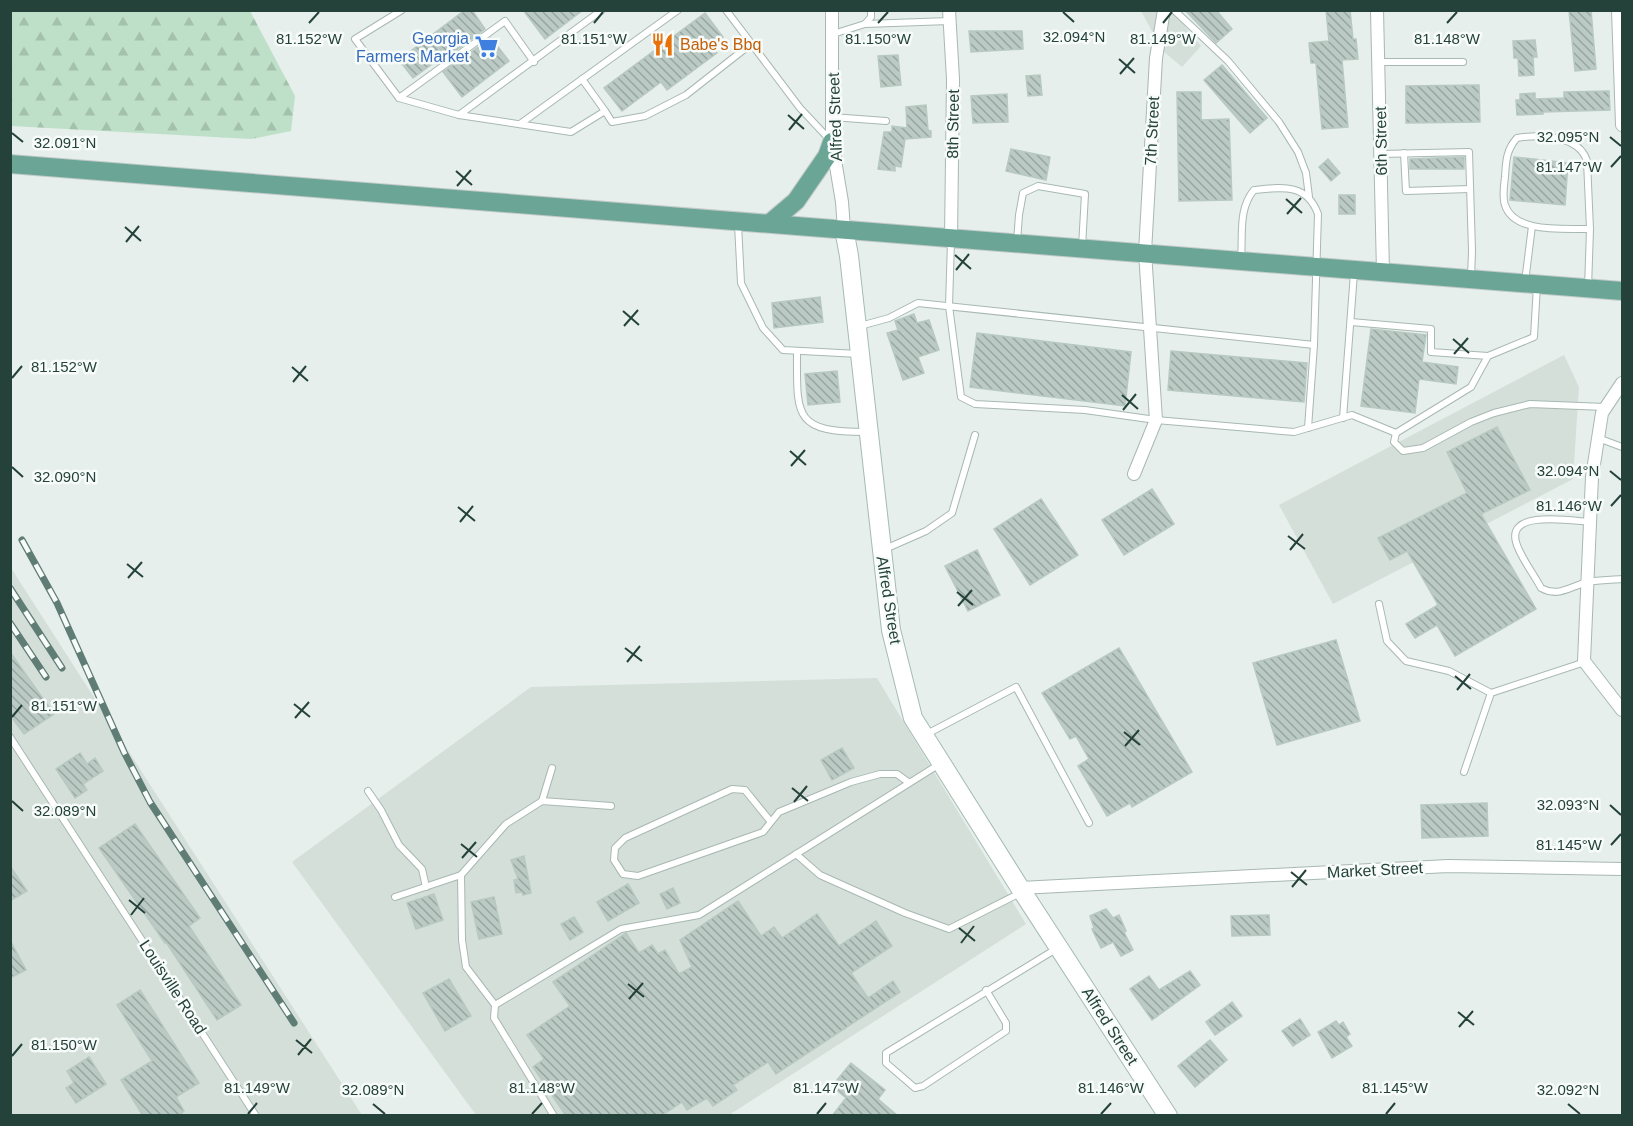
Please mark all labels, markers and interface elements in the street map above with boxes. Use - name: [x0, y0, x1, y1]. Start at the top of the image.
- text: 32.094°N: [1043, 28, 1105, 45]
- text: 81.152°W: [276, 30, 343, 47]
- place label: Georgia Farmers Market: [356, 30, 470, 65]
- text: 81.151°W: [561, 30, 628, 47]
- text: 81.150°W: [845, 30, 912, 47]
- text: 81.149°W: [1130, 30, 1197, 47]
- text: 81.148°W: [1414, 30, 1481, 47]
- restaurant icon: Babe's Bbq: [649, 31, 675, 57]
- supermarket icon: Georgia Farmers Market: [474, 34, 500, 60]
- place label: Babe's Bbq: [680, 36, 761, 53]
- street label: Alfred Street: [825, 72, 845, 162]
- street label: 8th Street: [944, 89, 962, 159]
- street label: 7th Street: [1142, 95, 1162, 166]
- street label: 6th Street: [1372, 106, 1390, 176]
- text: 32.095°N: [1537, 128, 1599, 145]
- text: 32.091°N: [34, 134, 96, 151]
- text: 81.147°W: [1536, 158, 1603, 175]
- text: 81.152°W: [31, 358, 98, 375]
- text: 32.094°N: [1537, 462, 1599, 479]
- text: 32.090°N: [34, 468, 96, 485]
- text: 81.146°W: [1536, 497, 1603, 514]
- street label: Alfred Street: [874, 555, 904, 646]
- text: 81.151°W: [31, 697, 98, 714]
- text: 32.093°N: [1537, 796, 1599, 813]
- text: 32.089°N: [34, 802, 96, 819]
- text: 81.145°W: [1536, 836, 1603, 853]
- street label: Market Street: [1327, 859, 1424, 881]
- street label: Louisville Road: [136, 937, 210, 1037]
- street label: Alfred Street: [1079, 984, 1142, 1068]
- text: 81.150°W: [31, 1036, 98, 1053]
- text: 81.149°W: [224, 1079, 291, 1096]
- text: 81.148°W: [509, 1079, 576, 1096]
- text: 81.147°W: [793, 1079, 860, 1096]
- text: 81.146°W: [1078, 1079, 1145, 1096]
- text: 81.145°W: [1362, 1079, 1429, 1096]
- text: 32.089°N: [342, 1081, 404, 1098]
- text: 32.092°N: [1537, 1081, 1599, 1098]

